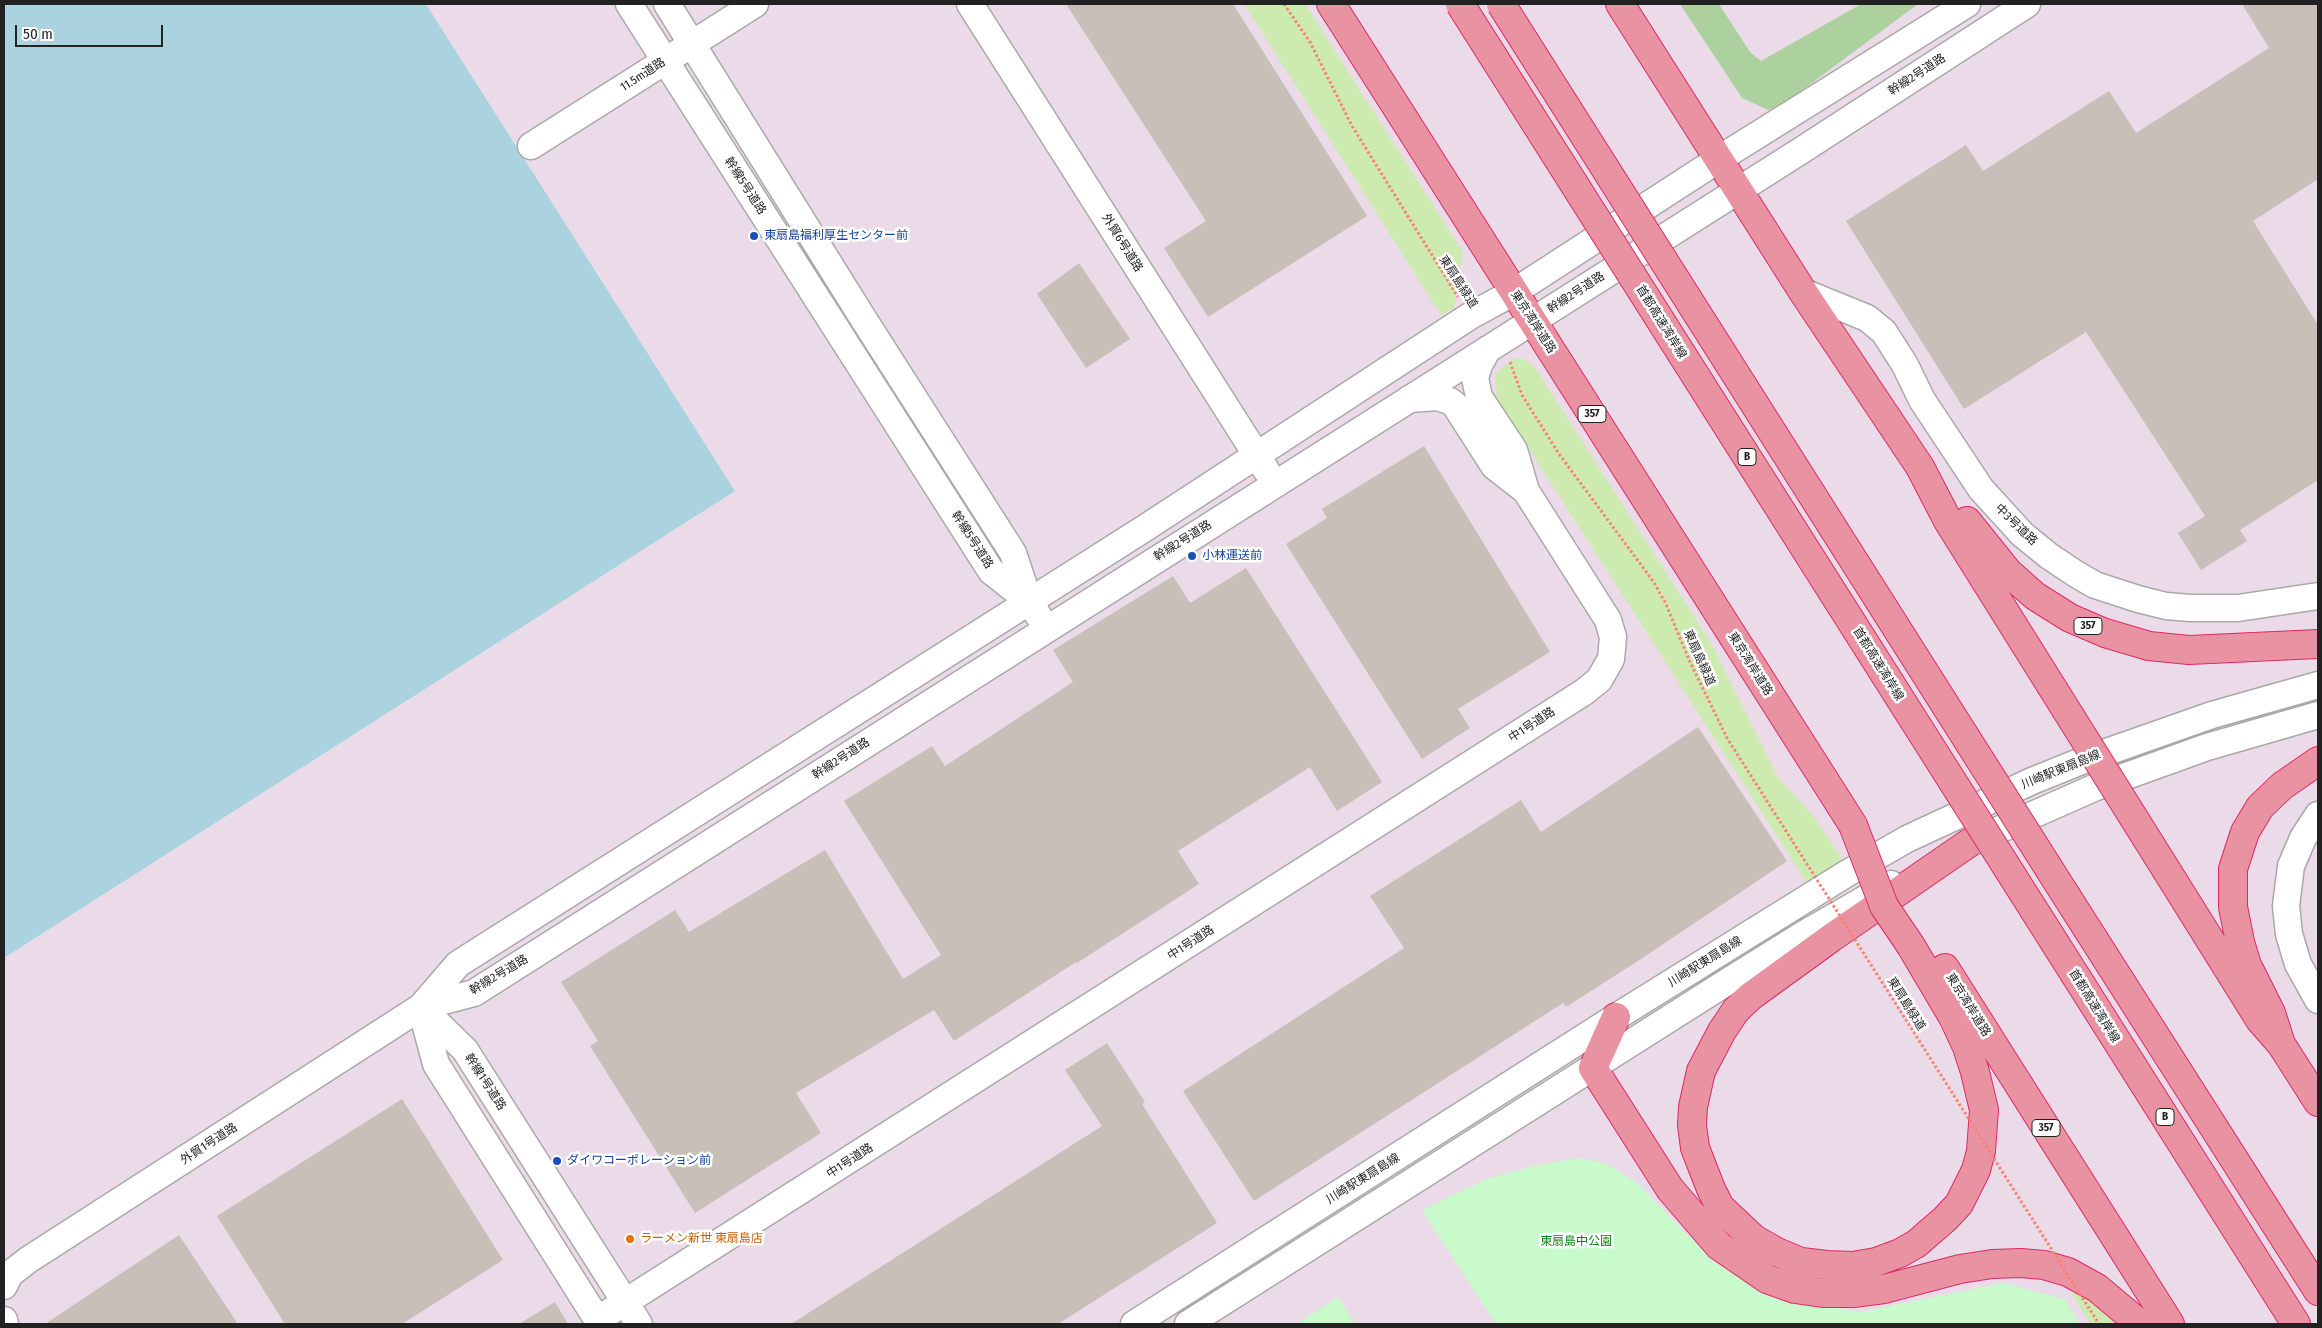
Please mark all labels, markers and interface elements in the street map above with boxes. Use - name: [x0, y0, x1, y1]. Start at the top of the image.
- scale bar: [18, 15, 165, 47]
- text: 50 m: [23, 25, 53, 43]
- street label: 幹線2号道路: [1886, 51, 1948, 99]
- street label: 11.5m道路: [618, 55, 668, 95]
- street label: 幹線5号道路: [721, 155, 769, 217]
- street label: 外貿6号道路: [1098, 211, 1146, 275]
- place label: 東扇島福利厚生センター前: [764, 229, 908, 243]
- marker: 東扇島福利厚生センター前: [748, 230, 760, 242]
- street label: 東扇島緑道: [1436, 253, 1480, 311]
- street label: 幹線2号道路: [1545, 269, 1607, 317]
- street label: 首都高速湾岸線: [1633, 283, 1689, 361]
- street label: 東京湾岸道路: [1507, 288, 1559, 356]
- road number: 357: [1578, 406, 1606, 422]
- road number: B: [1738, 448, 1756, 466]
- street label: 中3号道路: [1992, 501, 2040, 549]
- street label: 幹線5号道路: [948, 509, 996, 571]
- street label: 幹線2号道路: [1151, 518, 1215, 564]
- place label: 小林運送前: [1202, 549, 1262, 563]
- marker: 小林運送前: [1186, 550, 1198, 562]
- road number: 357: [2074, 618, 2102, 634]
- street label: 首都高速湾岸線: [1850, 625, 1906, 703]
- street label: 東扇島緑道: [1680, 628, 1718, 688]
- street label: 東京湾岸道路: [1725, 630, 1775, 698]
- street label: 中1号道路: [1506, 705, 1558, 745]
- street label: 幹線2号道路: [810, 735, 872, 783]
- street label: 川崎駅東扇島線: [2019, 748, 2103, 792]
- street label: 中1号道路: [1165, 923, 1217, 963]
- street label: 川崎駅東扇島線: [1666, 934, 1744, 990]
- street label: 幹線2号道路: [467, 952, 531, 998]
- street label: 首都高速湾岸線: [2066, 967, 2122, 1045]
- street label: 東京湾岸道路: [1943, 971, 1993, 1039]
- street label: 東扇島緑道: [1884, 975, 1928, 1033]
- street label: 幹線1号道路: [461, 1051, 509, 1113]
- road number: B: [2156, 1108, 2174, 1126]
- street label: 外貿1号道路: [178, 1120, 240, 1168]
- road number: 357: [2032, 1120, 2060, 1136]
- street label: 中1号道路: [824, 1141, 876, 1181]
- street label: 川崎駅東扇島線: [1324, 1151, 1402, 1207]
- place label: ダイワコーポレーション前: [567, 1154, 711, 1168]
- marker: ダイワコーポレーション前: [551, 1155, 563, 1167]
- place label: ラーメン新世 東扇島店: [640, 1232, 763, 1246]
- marker: ラーメン新世 東扇島店: [624, 1233, 636, 1245]
- park label: 東扇島中公園: [1540, 1235, 1612, 1249]

